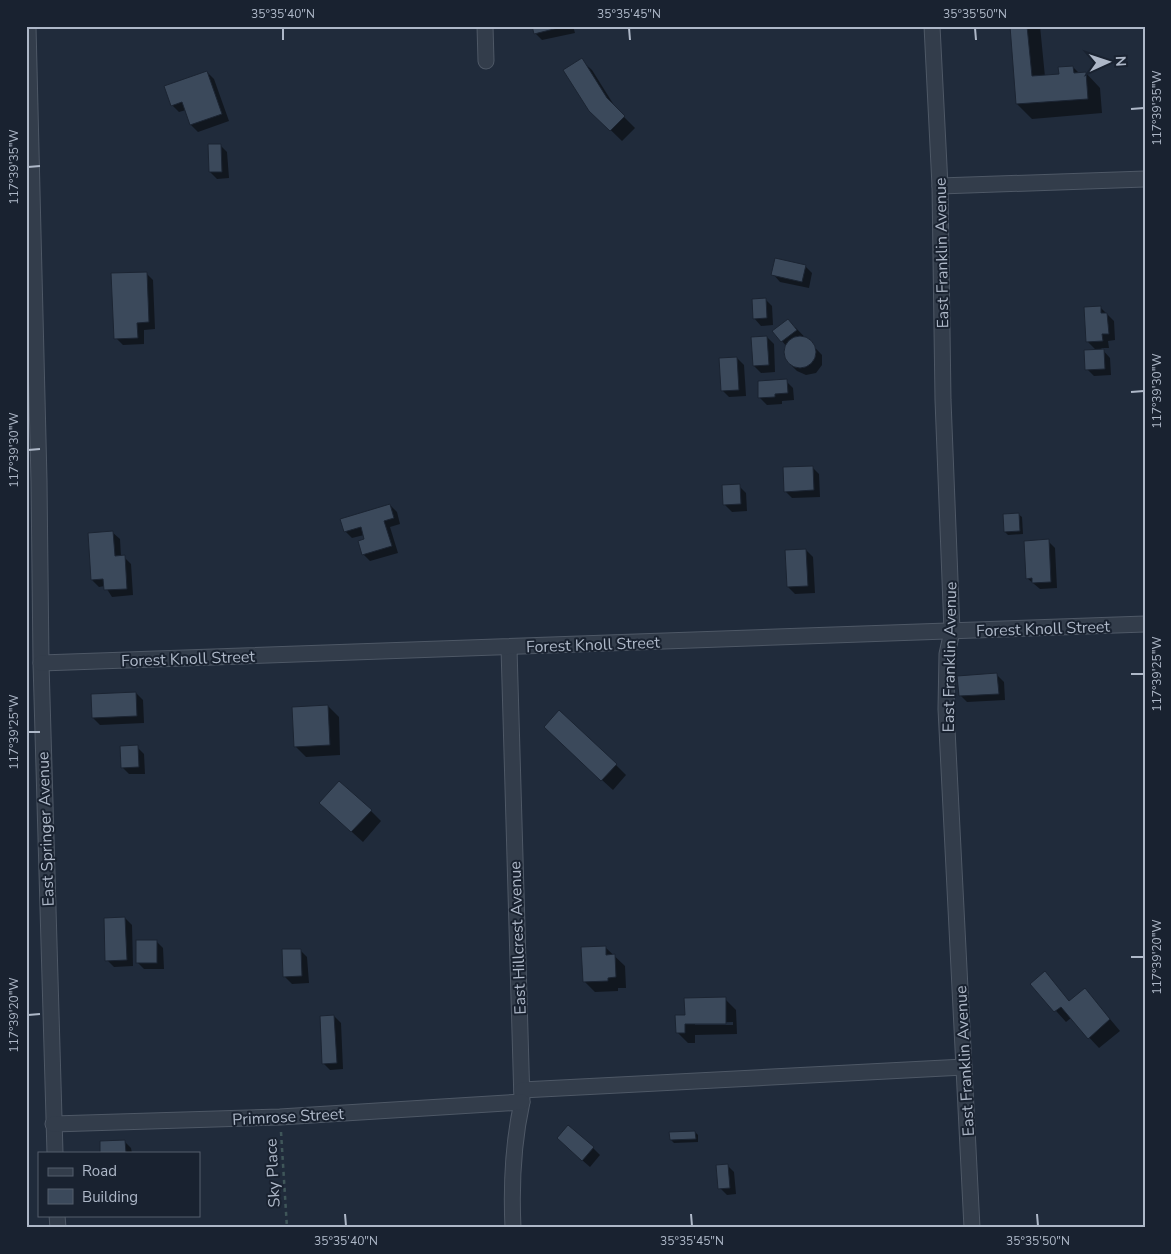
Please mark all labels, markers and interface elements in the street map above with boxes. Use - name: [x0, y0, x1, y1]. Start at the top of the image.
- text: 35°35'40"N: [251, 6, 315, 22]
- text: 35°35'45"N: [597, 6, 661, 22]
- text: 35°35'50"N: [943, 6, 1007, 22]
- north arrow: [1084, 38, 1134, 88]
- text: N: [1111, 56, 1130, 67]
- text: 117°39'35"W: [1149, 70, 1165, 146]
- text: 117°39'35"W: [6, 129, 22, 205]
- street label: East Franklin Avenue: [930, 177, 954, 329]
- text: 117°39'30"W: [1149, 353, 1165, 429]
- text: 117°39'30"W: [6, 412, 22, 488]
- street label: East Franklin Avenue: [938, 581, 962, 733]
- street label: Forest Knoll Street: [976, 616, 1111, 642]
- street label: Forest Knoll Street: [526, 632, 661, 658]
- text: 117°39'25"W: [1149, 636, 1165, 712]
- street label: Forest Knoll Street: [121, 646, 256, 672]
- text: 117°39'25"W: [6, 694, 22, 770]
- street label: East Springer Avenue: [32, 751, 60, 907]
- street label: East Hillcrest Avenue: [504, 861, 532, 1015]
- text: 117°39'20"W: [1149, 919, 1165, 995]
- text: 117°39'20"W: [6, 977, 22, 1053]
- street label: East Franklin Avenue: [950, 985, 980, 1137]
- street label: Primrose Street: [232, 1103, 345, 1131]
- street label: Sky Place: [260, 1138, 286, 1208]
- legend: [38, 1152, 200, 1216]
- text: Road: [82, 1161, 117, 1181]
- text: Building: [82, 1187, 138, 1207]
- text: 35°35'40"N: [314, 1233, 378, 1249]
- text: 35°35'45"N: [660, 1233, 724, 1249]
- text: 35°35'50"N: [1006, 1233, 1070, 1249]

